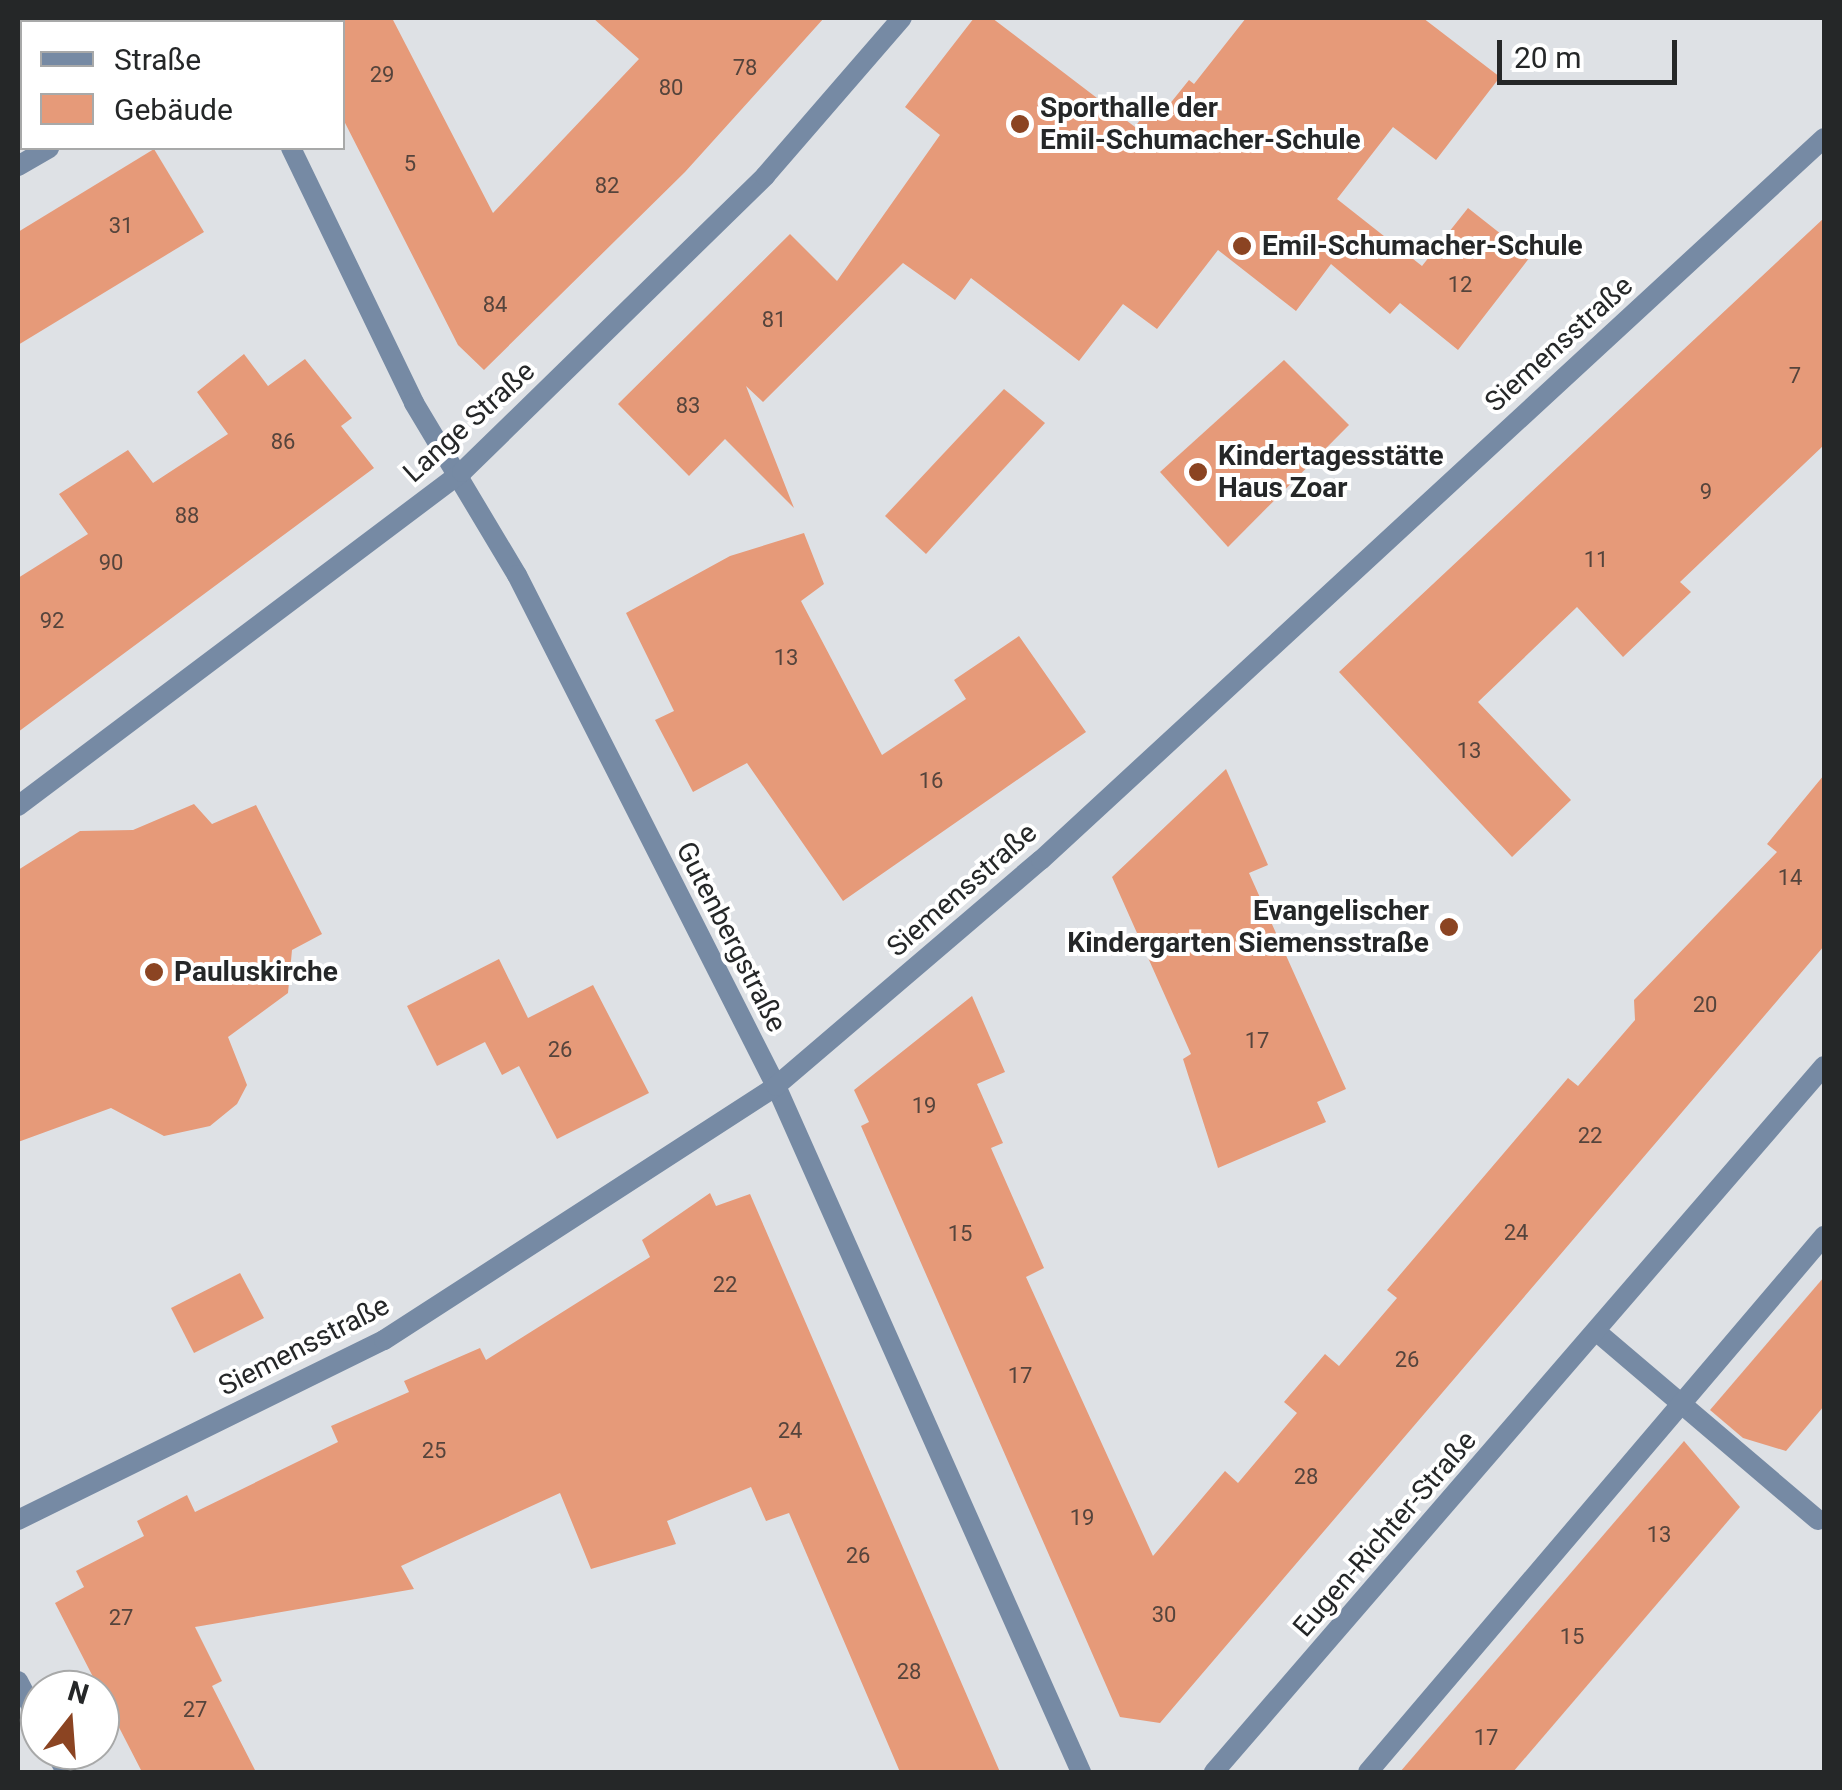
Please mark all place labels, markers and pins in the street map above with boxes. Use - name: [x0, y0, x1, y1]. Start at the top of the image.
- place label: Sporthalle der Emil-Schumacher-Schule: [1040, 91, 1361, 157]
- marker: Sporthalle der Emil-Schumacher-Schule: [1009, 113, 1031, 135]
- place label: Emil-Schumacher-Schule: [1262, 229, 1583, 263]
- marker: Emil-Schumacher-Schule: [1231, 235, 1253, 257]
- place label: Kindertagesstätte Haus Zoar: [1218, 439, 1444, 505]
- marker: Kindertagesstätte Haus Zoar: [1187, 461, 1209, 483]
- place label: Evangelischer Kindergarten Siemensstraße: [1067, 894, 1429, 960]
- marker: Evangelischer Kindergarten Siemensstraße: [1438, 916, 1460, 938]
- place label: Pauluskirche: [174, 955, 338, 989]
- marker: Pauluskirche: [143, 961, 165, 983]

